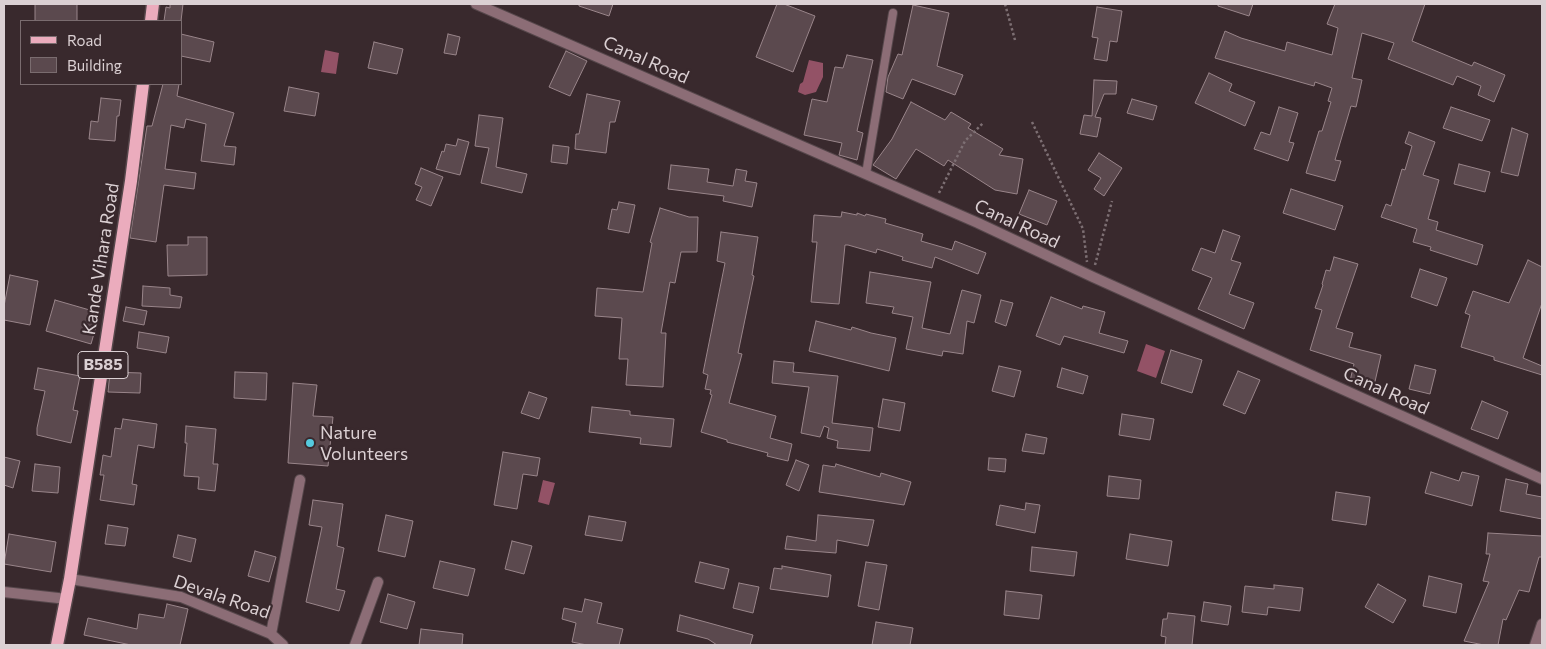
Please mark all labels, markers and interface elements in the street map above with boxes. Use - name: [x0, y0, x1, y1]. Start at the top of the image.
- legend: [20, 20, 182, 85]
- text: Road: [67, 31, 102, 49]
- street label: Canal Road: [600, 32, 692, 88]
- text: Building: [67, 56, 122, 74]
- street label: Kande Vihara Road: [78, 181, 124, 337]
- street label: Canal Road: [971, 195, 1063, 253]
- road number: B585: [78, 352, 128, 378]
- street label: Canal Road: [1340, 363, 1432, 419]
- place label: Nature Volunteers: [320, 422, 408, 464]
- marker: Nature Volunteers: [304, 437, 316, 449]
- street label: Devala Road: [171, 570, 273, 624]

